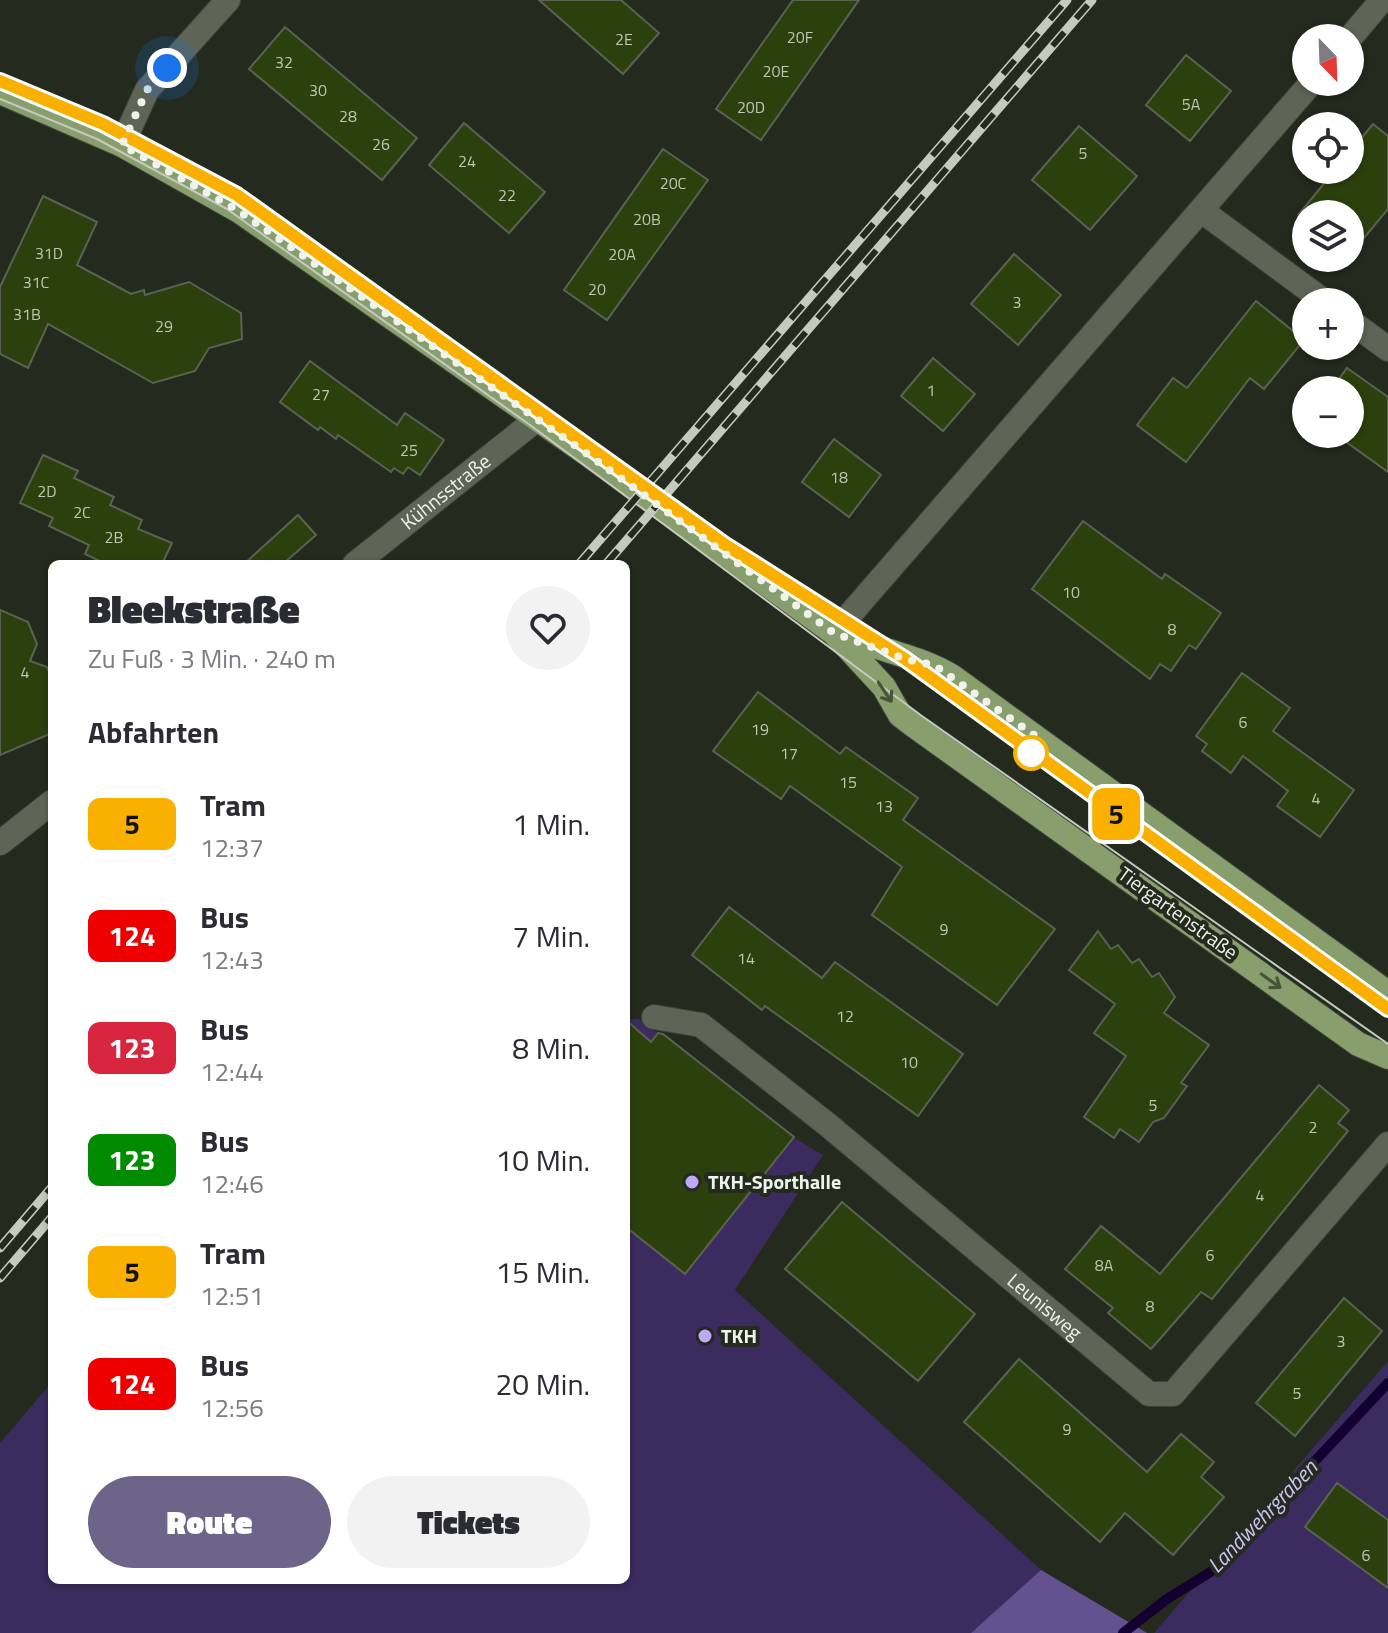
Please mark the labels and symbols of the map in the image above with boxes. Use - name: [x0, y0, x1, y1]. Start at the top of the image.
- north arrow: [1292, 24, 1364, 96]
- house number: 20F: [787, 25, 813, 49]
- house number: 2E: [615, 27, 633, 51]
- your location: [147, 48, 187, 88]
- house number: 32: [275, 50, 293, 74]
- house number: 20E: [763, 59, 790, 83]
- house number: 30: [309, 78, 327, 102]
- house number: 5A: [1182, 92, 1201, 116]
- house number: 20D: [737, 95, 765, 119]
- house number: 28: [339, 104, 357, 128]
- house number: 26: [372, 132, 390, 156]
- house number: 5: [1079, 141, 1088, 165]
- house number: 24: [458, 149, 476, 173]
- house number: 20C: [660, 171, 687, 195]
- house number: 22: [498, 183, 516, 207]
- house number: 20B: [633, 207, 661, 231]
- house number: 31D: [35, 241, 63, 265]
- house number: 20A: [608, 242, 636, 266]
- house number: 31C: [23, 270, 50, 294]
- house number: 20: [588, 277, 606, 301]
- house number: 3: [1013, 290, 1021, 314]
- house number: 31B: [13, 302, 41, 326]
- house number: 29: [155, 314, 173, 338]
- house number: 1: [927, 378, 935, 402]
- house number: 27: [312, 382, 330, 406]
- house number: 25: [400, 438, 418, 462]
- street label: Kühnsstraße: [394, 446, 497, 537]
- house number: 18: [830, 465, 848, 489]
- house number: 2D: [37, 479, 57, 503]
- house number: 2C: [73, 500, 91, 524]
- house number: 2B: [105, 525, 124, 549]
- house number: 10: [1062, 580, 1080, 604]
- house number: 8: [1168, 617, 1177, 641]
- house number: 4: [21, 660, 30, 684]
- one-way arrow: [877, 680, 893, 702]
- house number: 6: [1239, 710, 1248, 734]
- house number: 19: [751, 717, 769, 741]
- unlabelled marker: [1014, 736, 1048, 770]
- house number: 17: [780, 741, 798, 765]
- house number: 15: [839, 770, 857, 794]
- house number: 4: [1312, 786, 1321, 810]
- line badge: 5: [1090, 788, 1142, 840]
- house number: 13: [875, 794, 893, 818]
- street label: Tiergartenstraße: [1112, 858, 1245, 967]
- house number: 9: [940, 917, 949, 941]
- house number: 14: [737, 946, 755, 970]
- one-way arrow: [1260, 972, 1282, 989]
- house number: 12: [836, 1004, 854, 1028]
- house number: 10: [900, 1050, 918, 1074]
- house number: 5: [1149, 1093, 1158, 1117]
- house number: 2: [1309, 1115, 1317, 1139]
- place label: TKH-Sporthalle: [708, 1166, 841, 1197]
- marker: TKH-Sporthalle: [683, 1173, 701, 1191]
- house number: 4: [1256, 1183, 1265, 1207]
- house number: 6: [1206, 1243, 1215, 1267]
- house number: 8A: [1095, 1253, 1114, 1277]
- street label: Leunisweg: [1000, 1265, 1089, 1347]
- house number: 8: [1146, 1294, 1155, 1318]
- place label: TKH: [721, 1320, 757, 1351]
- marker: TKH: [696, 1327, 714, 1345]
- house number: 3: [1337, 1329, 1345, 1353]
- house number: 5: [1293, 1381, 1302, 1405]
- house number: 9: [1063, 1417, 1072, 1441]
- water label: Landwehrgraben: [1199, 1451, 1326, 1580]
- house number: 6: [1362, 1543, 1371, 1567]

